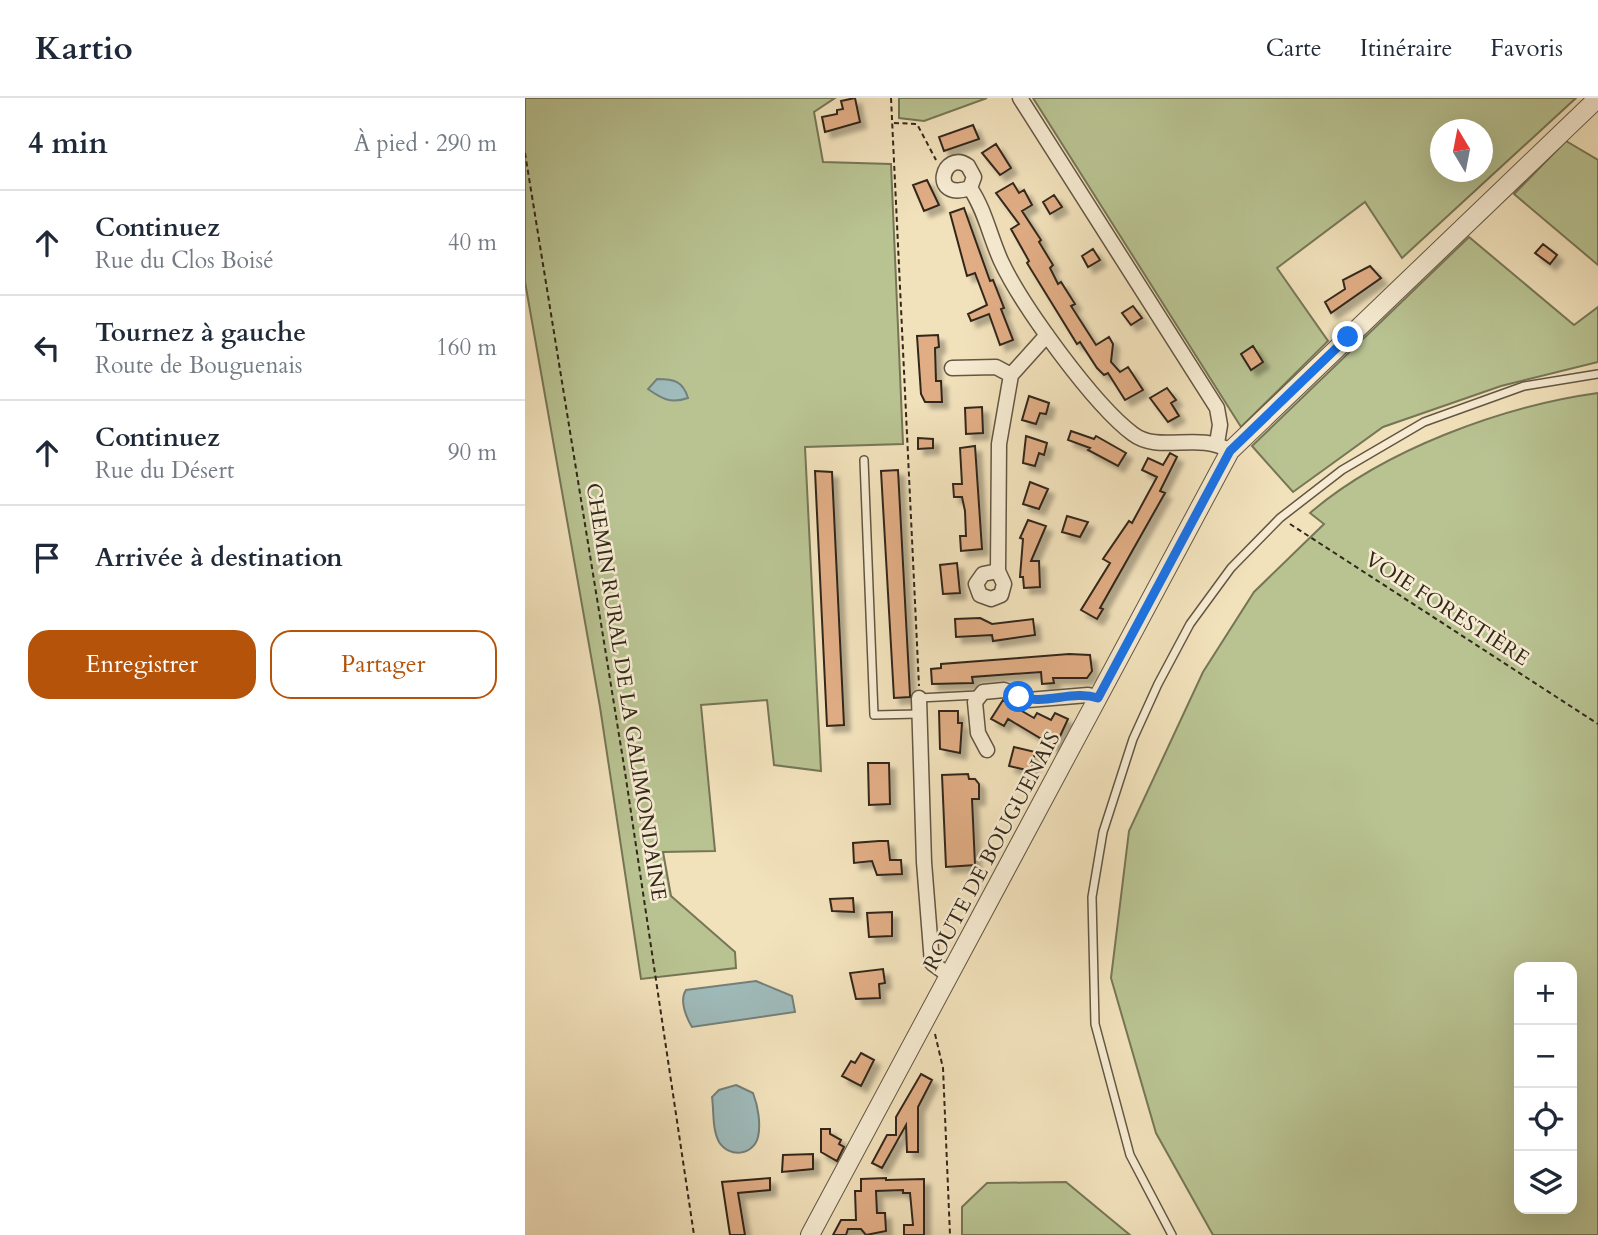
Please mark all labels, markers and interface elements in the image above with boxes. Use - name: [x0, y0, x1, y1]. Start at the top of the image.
- text: Kartio: [35, 26, 133, 71]
- text: Carte: [1266, 32, 1322, 65]
- text: Itinéraire: [1360, 32, 1452, 65]
- text: Favoris: [1490, 32, 1563, 65]
- north arrow: [1430, 119, 1493, 182]
- text: 4 min: [28, 123, 108, 164]
- text: À pied · 290 m: [354, 128, 497, 159]
- text: Continuez: [95, 210, 220, 245]
- icon: ahead: [28, 224, 66, 262]
- text: 40 m: [448, 227, 497, 258]
- text: Rue du Clos Boisé: [95, 245, 274, 276]
- text: Tournez à gauche: [95, 315, 306, 350]
- route end: [1332, 321, 1363, 352]
- icon: left: [28, 329, 66, 367]
- text: 160 m: [436, 332, 497, 363]
- text: Route de Bouguenais: [95, 350, 303, 381]
- text: Continuez: [95, 420, 220, 455]
- icon: ahead: [28, 434, 66, 472]
- text: 90 m: [448, 437, 497, 468]
- text: Rue du Désert: [95, 455, 234, 486]
- street label: CHEMIN RURAL DE LA GALIMONDAINE: [579, 481, 673, 903]
- icon: arrive: [28, 539, 66, 577]
- text: Arrivée à destination: [95, 540, 343, 575]
- street label: VOIE FORESTIÈRE: [1359, 545, 1535, 673]
- button: Enregistrer: [28, 630, 256, 699]
- button: Partager: [270, 630, 497, 699]
- route start: [1003, 681, 1034, 712]
- street label: ROUTE DE BOUGUENAIS: [917, 727, 1067, 975]
- map controls: [1514, 962, 1577, 1214]
- button: +: [1514, 962, 1577, 1025]
- button: −: [1514, 1025, 1577, 1088]
- button: locate: [1514, 1088, 1577, 1151]
- button: layers: [1514, 1151, 1577, 1214]

